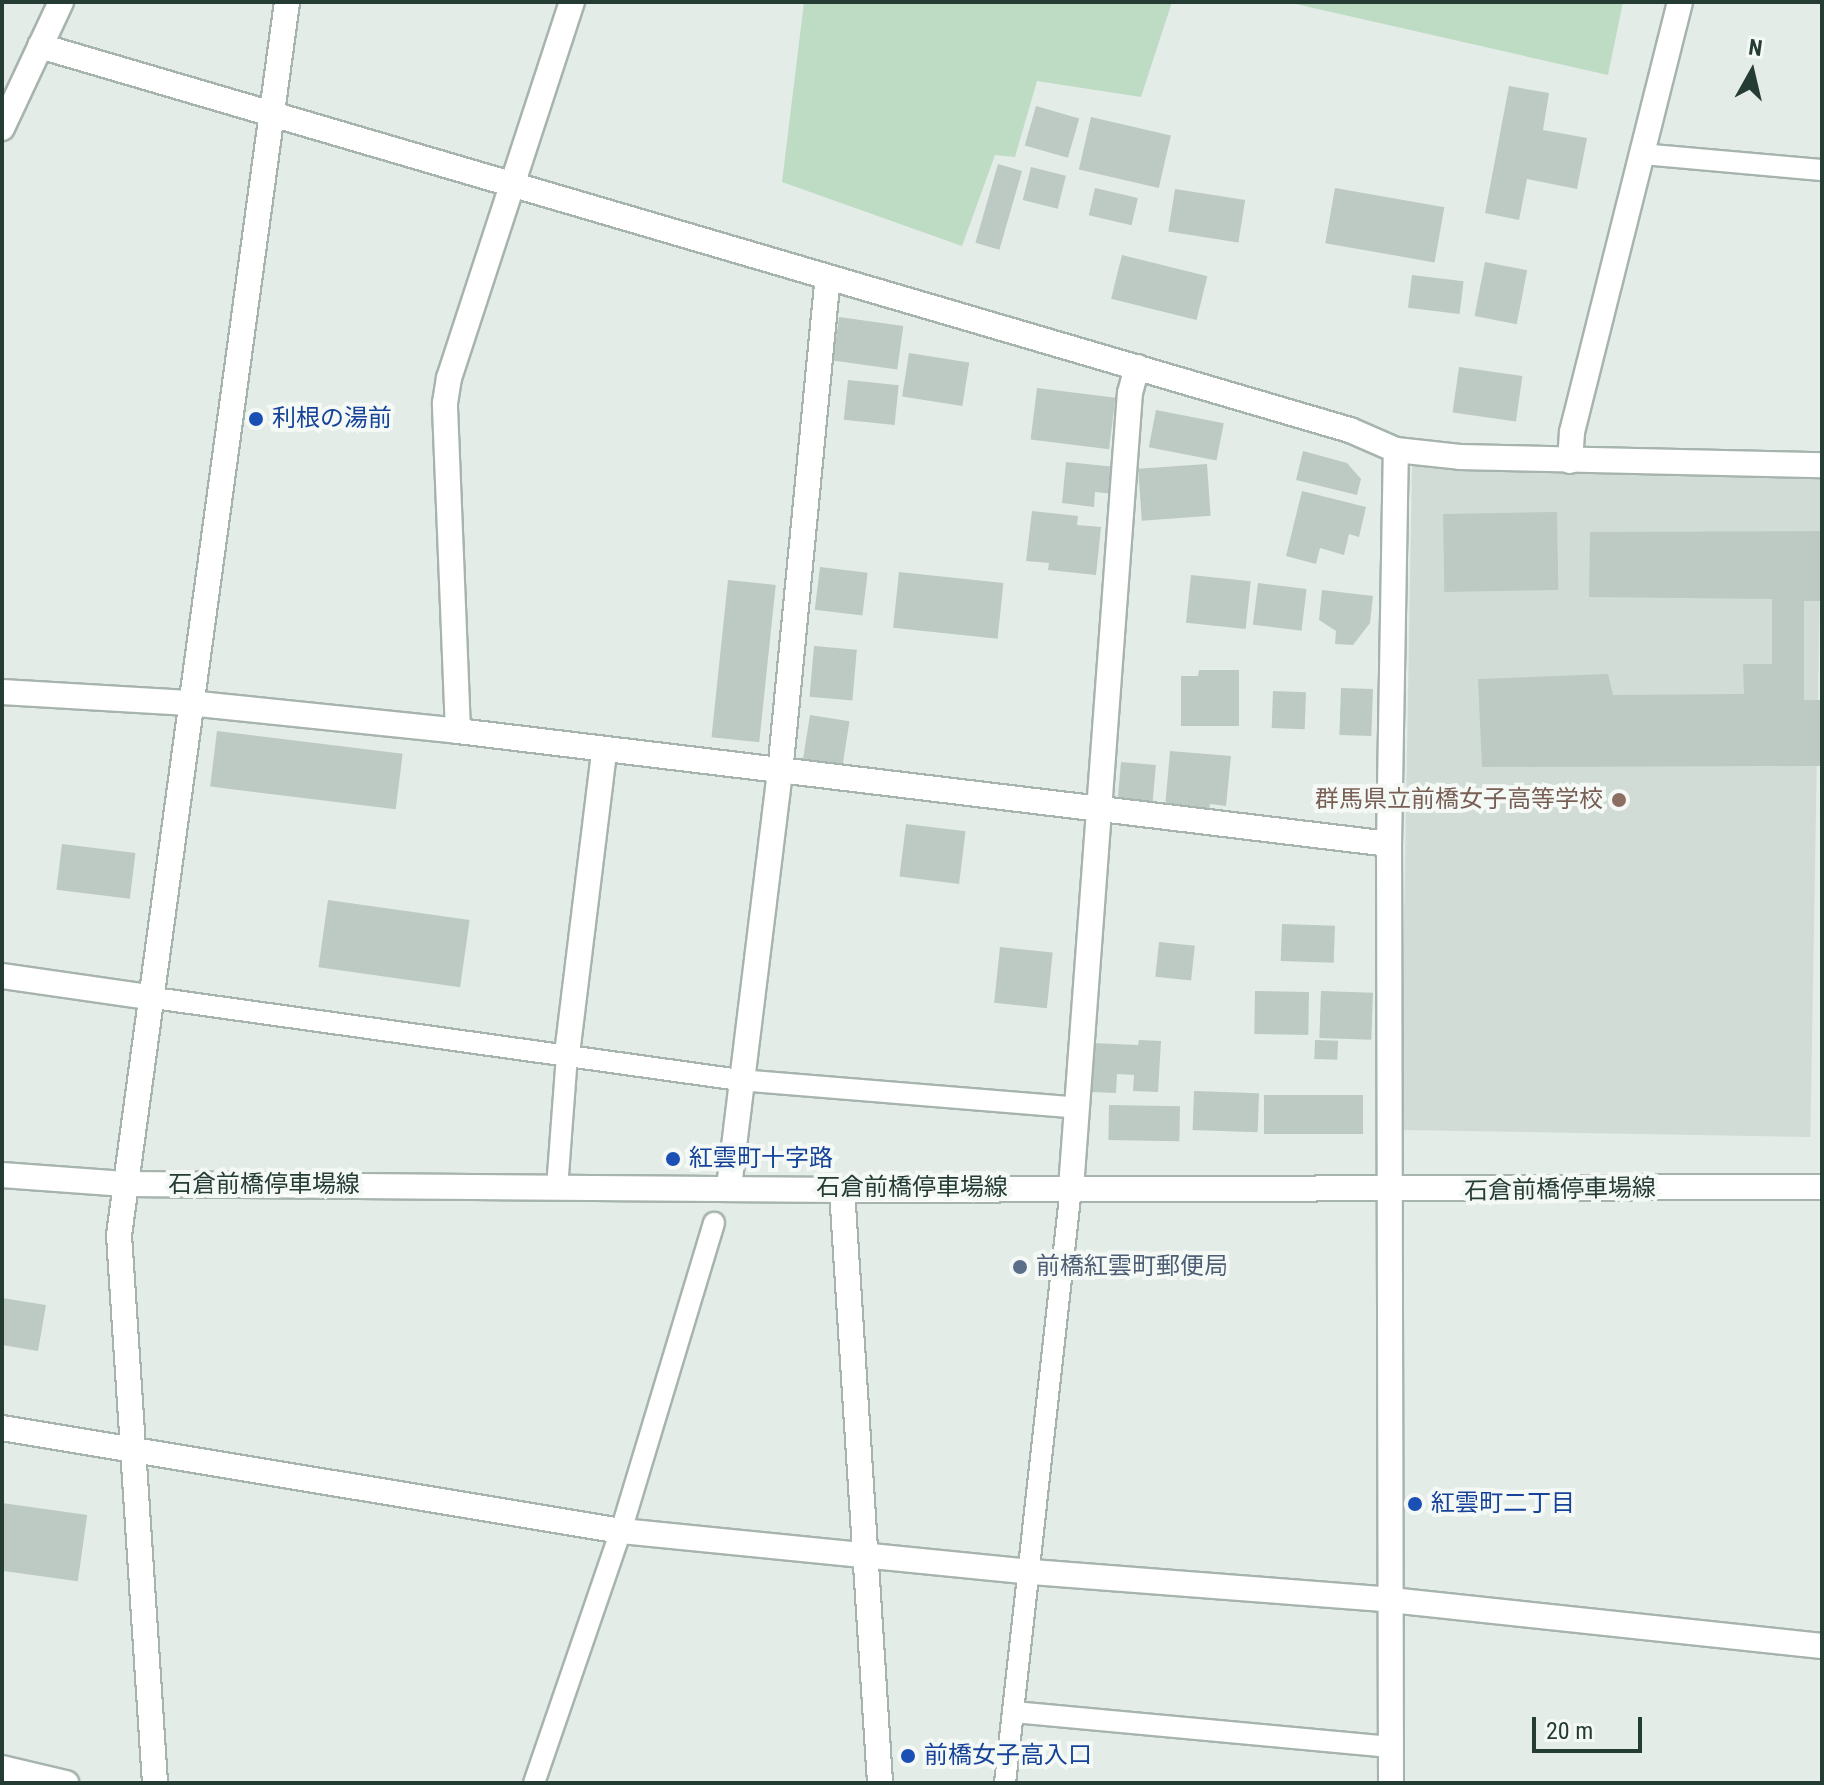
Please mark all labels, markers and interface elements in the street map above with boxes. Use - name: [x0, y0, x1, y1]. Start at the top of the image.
- north arrow: [1712, 32, 1792, 112]
- text: N: [1747, 34, 1764, 61]
- place label: 利根の湯前: [272, 405, 392, 433]
- marker: 利根の湯前: [247, 410, 265, 428]
- place label: 群馬県立前橋女子高等学校: [1315, 786, 1603, 814]
- marker: 群馬県立前橋女子高等学校: [1610, 791, 1628, 809]
- place label: 紅雲町十字路: [689, 1145, 833, 1173]
- marker: 紅雲町十字路: [664, 1150, 682, 1168]
- street label: 石倉前橋停車場線: [168, 1171, 360, 1199]
- street label: 石倉前橋停車場線: [816, 1174, 1008, 1202]
- street label: 石倉前橋停車場線: [1464, 1174, 1656, 1206]
- place label: 前橋紅雲町郵便局: [1036, 1253, 1228, 1281]
- marker: 前橋紅雲町郵便局: [1011, 1258, 1029, 1276]
- place label: 紅雲町二丁目: [1431, 1490, 1575, 1518]
- marker: 紅雲町二丁目: [1406, 1495, 1424, 1513]
- scale bar: [1536, 1701, 1646, 1751]
- text: 20 m: [1546, 1717, 1593, 1745]
- place label: 前橋女子高入口: [924, 1742, 1092, 1770]
- marker: 前橋女子高入口: [899, 1747, 917, 1765]

